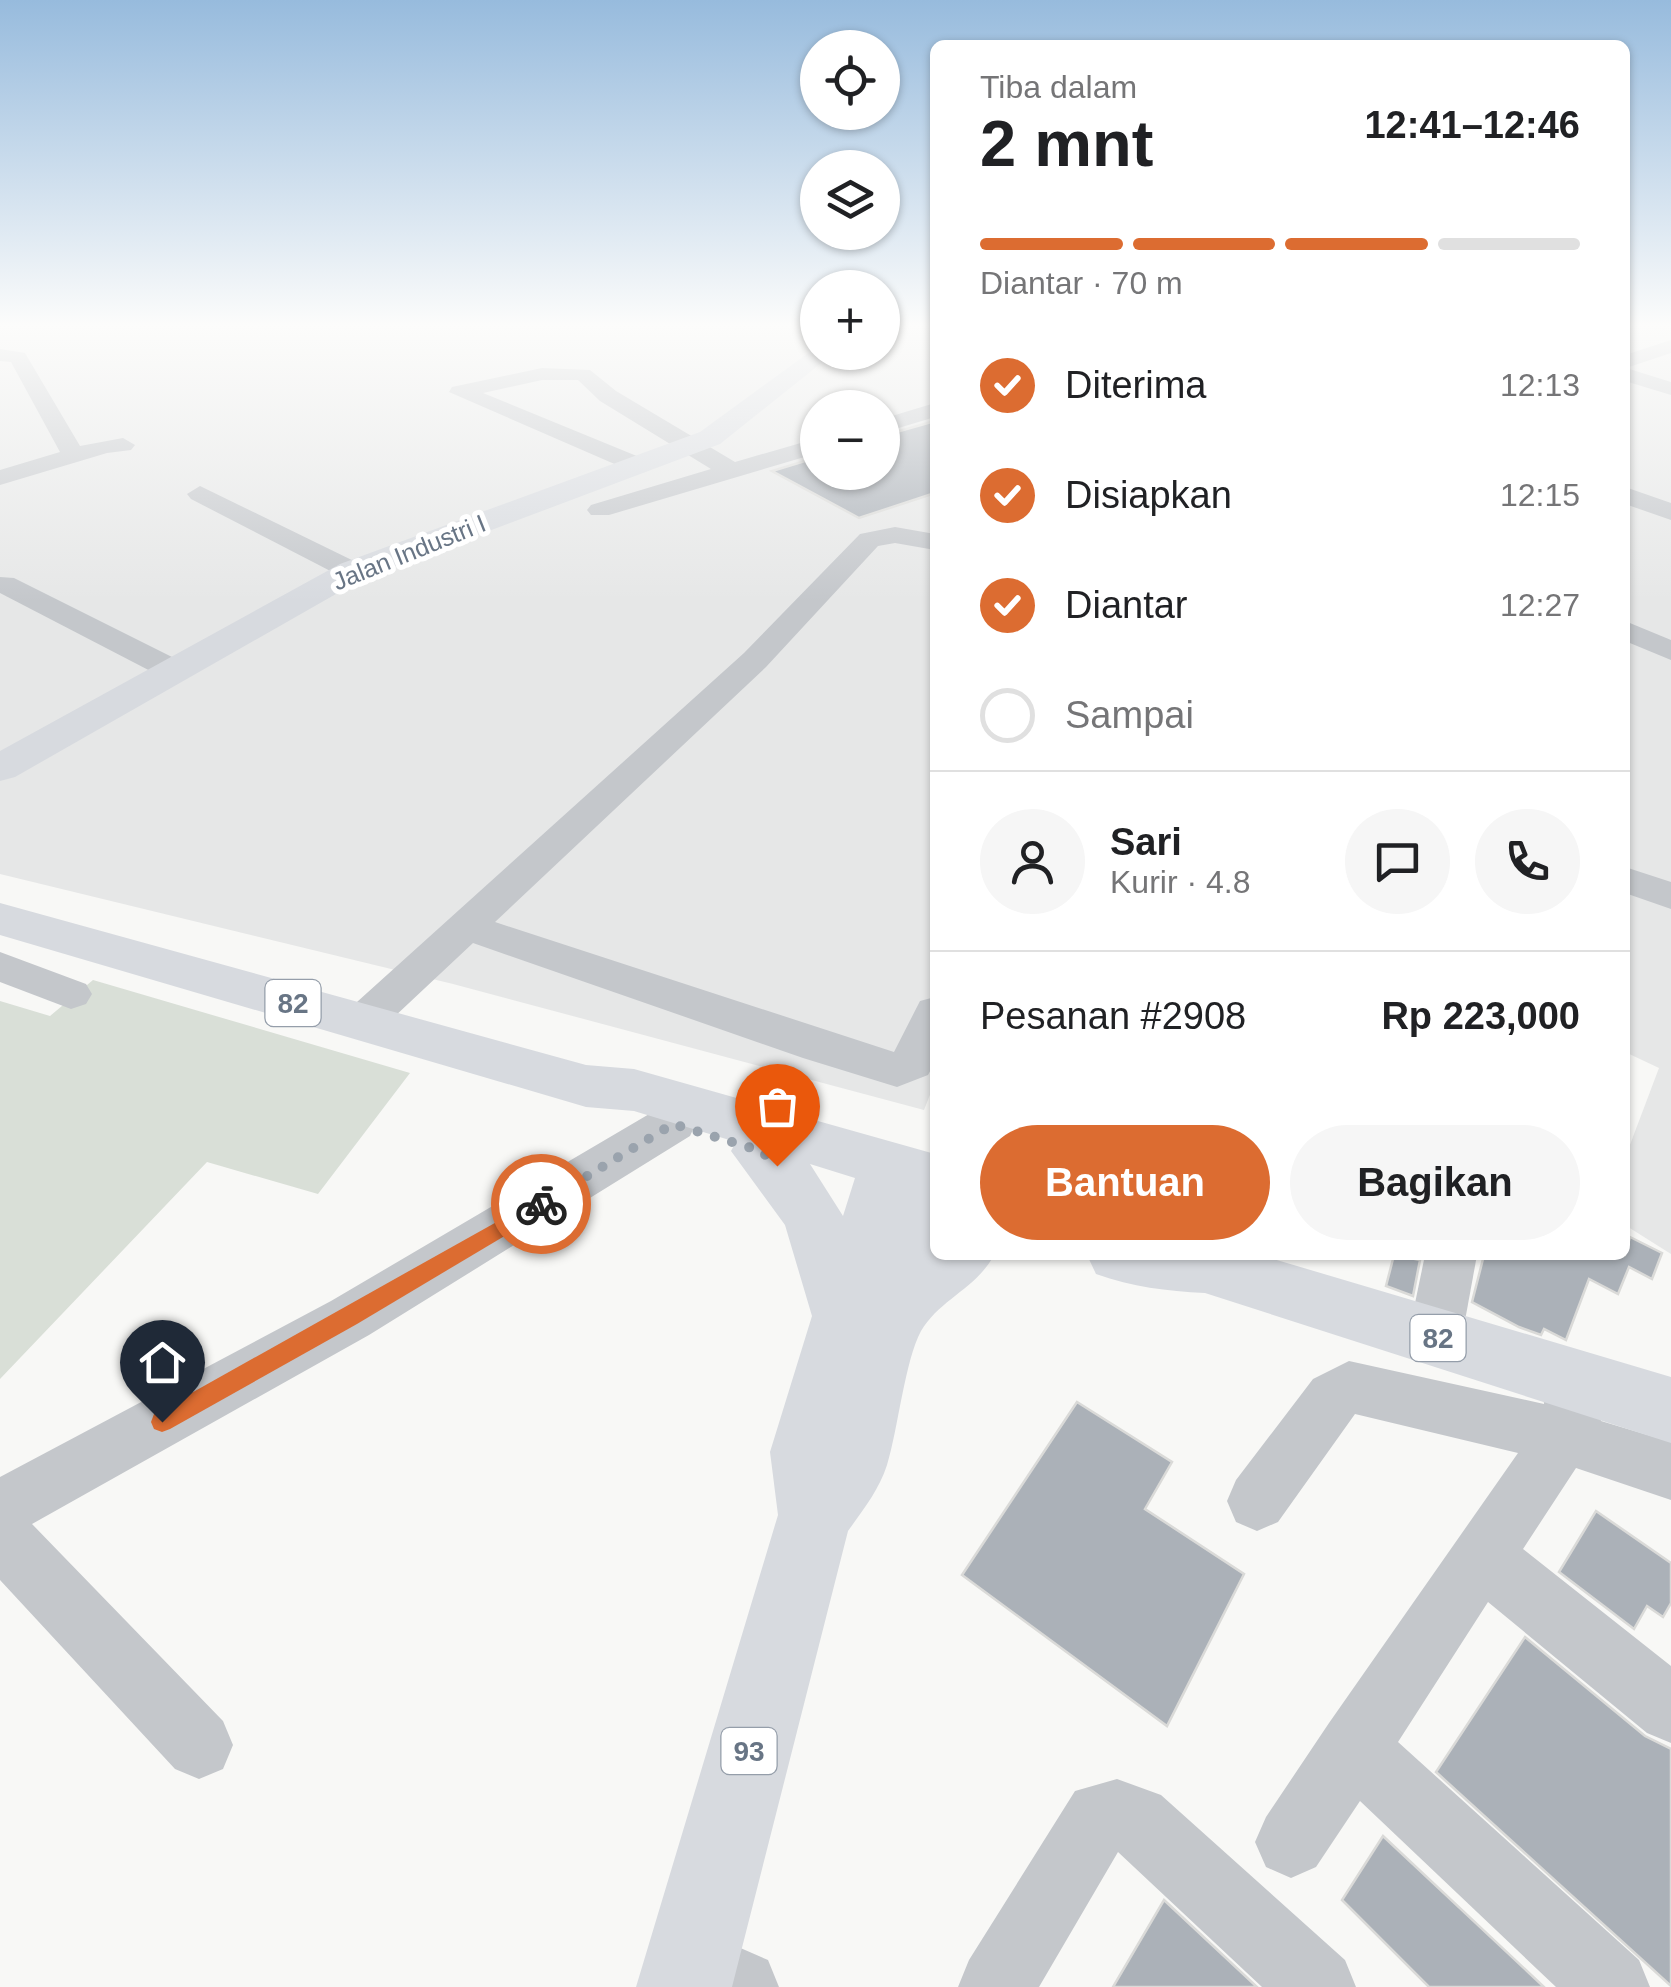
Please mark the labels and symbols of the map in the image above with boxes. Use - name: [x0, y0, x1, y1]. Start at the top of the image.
- street label: Jalan Industri I: [328, 509, 490, 595]
- road number: 82: [266, 980, 320, 1026]
- pin: [735, 1064, 820, 1167]
- courier: [491, 1154, 591, 1254]
- road number: 82: [1410, 1315, 1466, 1361]
- pin: [120, 1320, 205, 1423]
- road number: 93: [722, 1728, 776, 1774]

